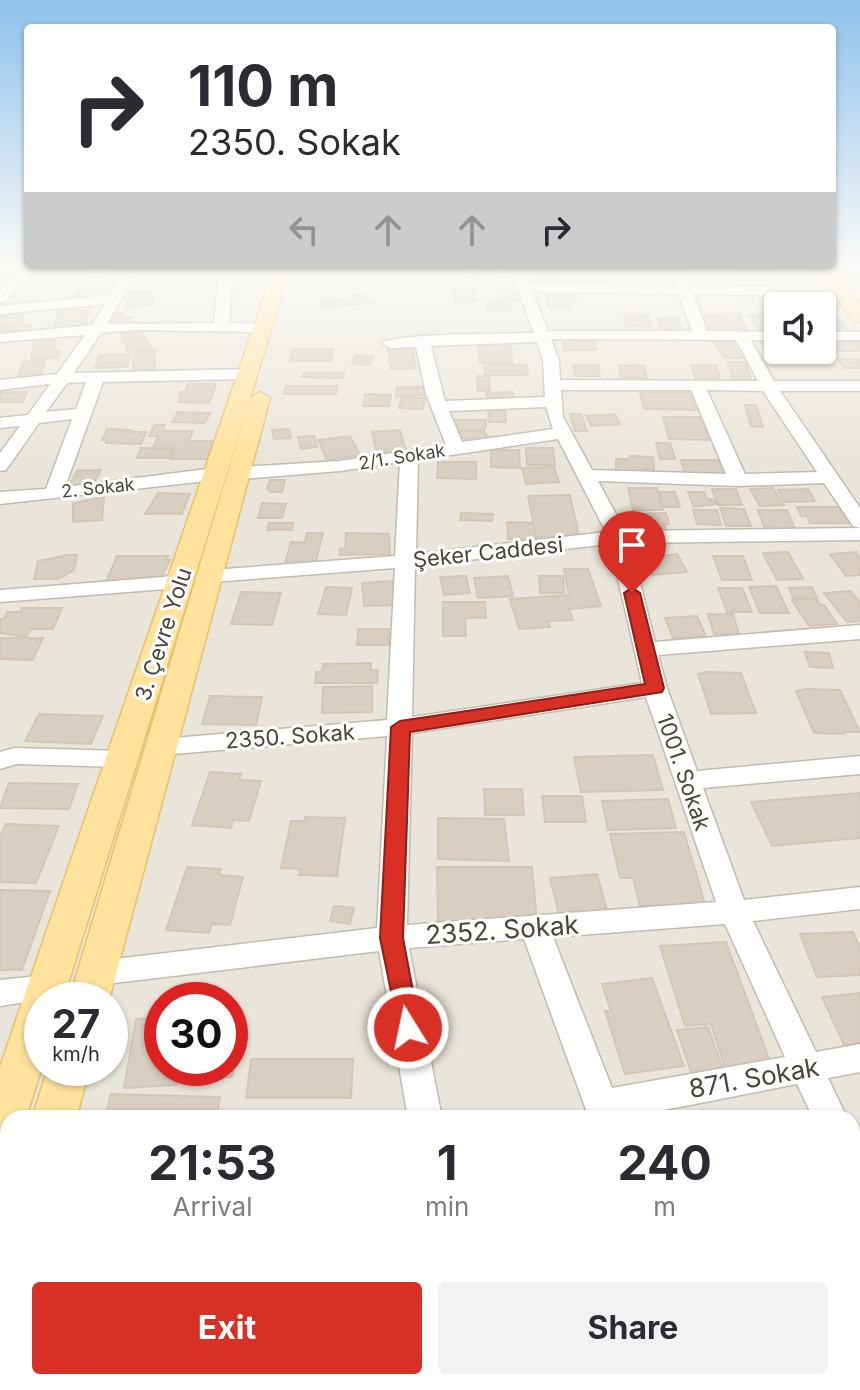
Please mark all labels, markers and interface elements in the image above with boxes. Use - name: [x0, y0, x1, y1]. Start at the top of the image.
- text: 110 m: [188, 52, 338, 120]
- icon: right: [56, 56, 160, 160]
- text: 2350. Sokak: [188, 120, 401, 164]
- icon: left: [282, 208, 326, 252]
- icon: ahead: [366, 208, 410, 252]
- icon: ahead: [450, 208, 494, 252]
- icon: right: [534, 208, 578, 252]
- map controls: [764, 292, 836, 364]
- button: sound: [764, 292, 836, 364]
- street label: 2/1. Sokak: [357, 439, 447, 474]
- street label: 2. Sokak: [60, 473, 136, 502]
- pin: [598, 511, 666, 593]
- icon: arrive: [610, 523, 654, 567]
- street label: Şeker Caddesi: [412, 531, 564, 573]
- street label: 3. Çevre Yolu: [129, 564, 197, 704]
- street label: 1001. Sokak: [652, 710, 716, 834]
- street label: 2350. Sokak: [224, 718, 356, 754]
- street label: 2352. Sokak: [424, 909, 580, 950]
- speed limit sign: 30: [144, 982, 248, 1086]
- position arrow: [366, 986, 450, 1070]
- text: 27: [52, 999, 100, 1048]
- text: km/h: [52, 1042, 100, 1066]
- street label: 871. Sokak: [686, 1051, 821, 1104]
- text: 21:53: [148, 1133, 277, 1192]
- text: 1: [437, 1133, 458, 1192]
- text: 240: [618, 1133, 712, 1192]
- text: Arrival: [172, 1191, 252, 1222]
- text: min: [425, 1191, 469, 1222]
- text: m: [653, 1191, 676, 1222]
- button: Exit: [32, 1282, 422, 1374]
- button: Share: [438, 1282, 828, 1374]

